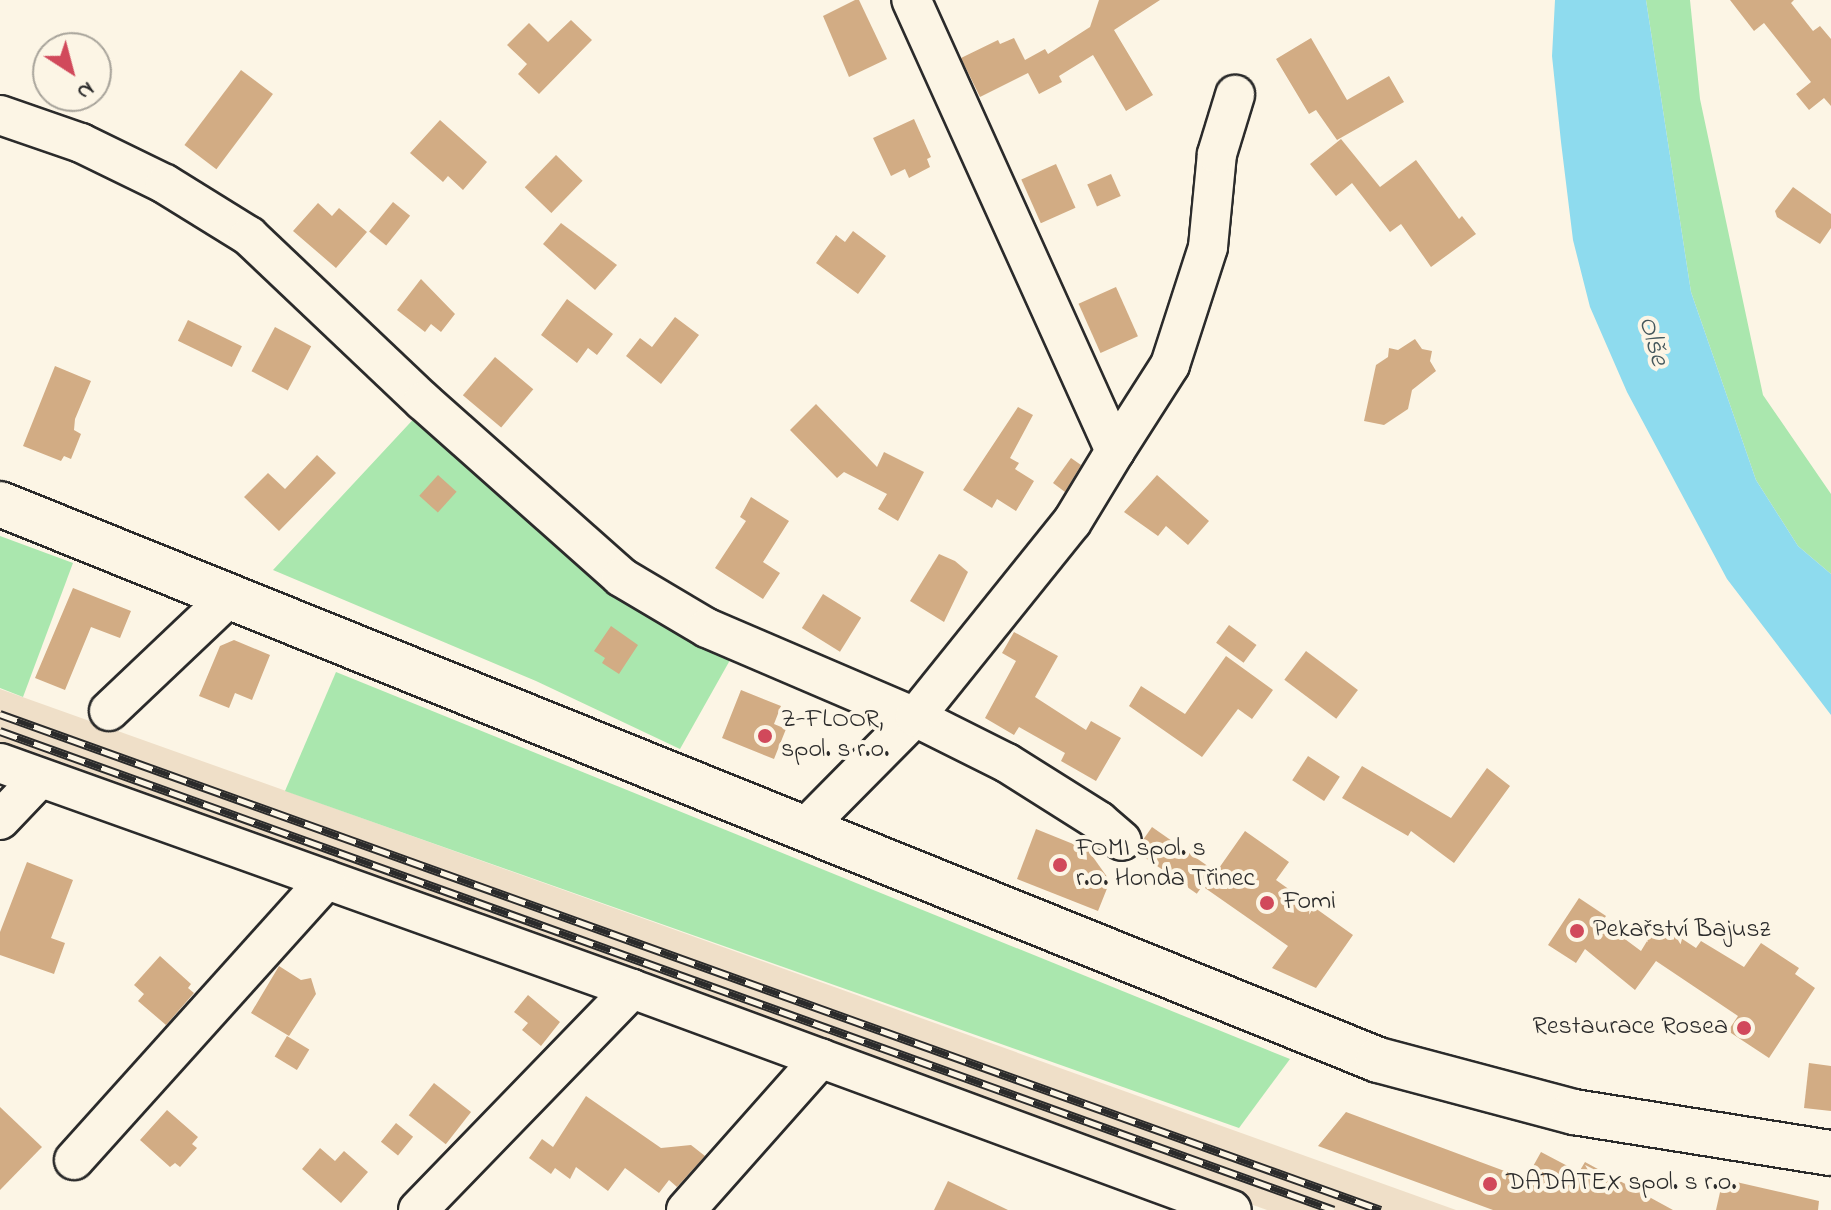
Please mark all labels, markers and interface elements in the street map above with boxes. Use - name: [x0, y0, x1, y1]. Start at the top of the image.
- north arrow: [32, 32, 112, 112]
- text: N: [70, 72, 100, 107]
- water label: Olše: [1629, 312, 1675, 370]
- place label: Z-FLOOR, spol. s r.o.: [781, 705, 889, 766]
- marker: Z-FLOOR, spol. s r.o.: [756, 727, 774, 745]
- place label: FOMI spol. s r.o. Honda Třinec: [1076, 834, 1255, 896]
- marker: FOMI spol. s r.o. Honda Třinec: [1051, 856, 1069, 874]
- place label: Fomi: [1283, 887, 1336, 919]
- marker: Fomi: [1258, 894, 1276, 912]
- place label: Pekařství Bajusz: [1593, 915, 1770, 947]
- marker: Pekařství Bajusz: [1568, 922, 1586, 940]
- place label: Restaurace Rosea: [1533, 1012, 1728, 1044]
- marker: Restaurace Rosea: [1735, 1019, 1753, 1037]
- place label: DADATEX spol. s r.o.: [1506, 1168, 1737, 1200]
- marker: DADATEX spol. s r.o.: [1481, 1175, 1499, 1193]

